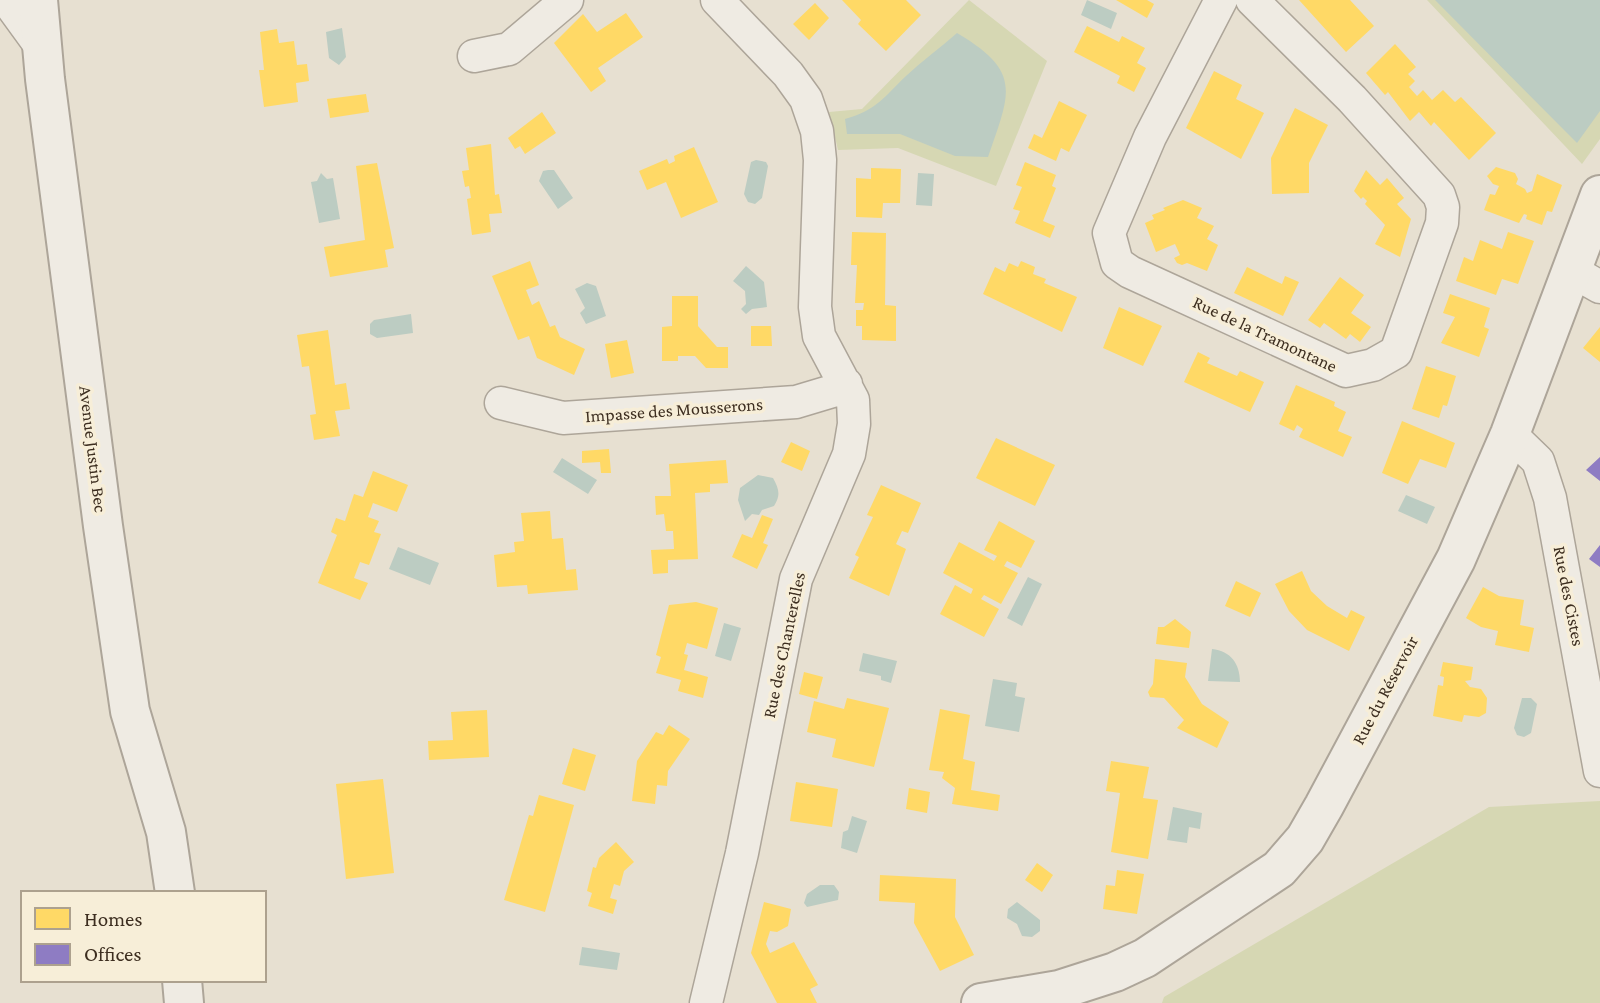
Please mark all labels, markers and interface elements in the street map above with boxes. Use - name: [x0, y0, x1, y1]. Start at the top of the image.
- street label: Rue de la Tramontane: [1190, 292, 1340, 376]
- street label: Avenue Justin Bec: [75, 385, 111, 514]
- street label: Impasse des Mousserons: [584, 394, 764, 426]
- street label: Rue des Cistes: [1549, 544, 1589, 648]
- street label: Rue des Chanterelles: [759, 570, 809, 720]
- street label: Rue du Réservoir: [1348, 632, 1422, 748]
- legend: [21, 891, 266, 982]
- text: Homes: [84, 907, 143, 931]
- text: Offices: [84, 942, 142, 966]

